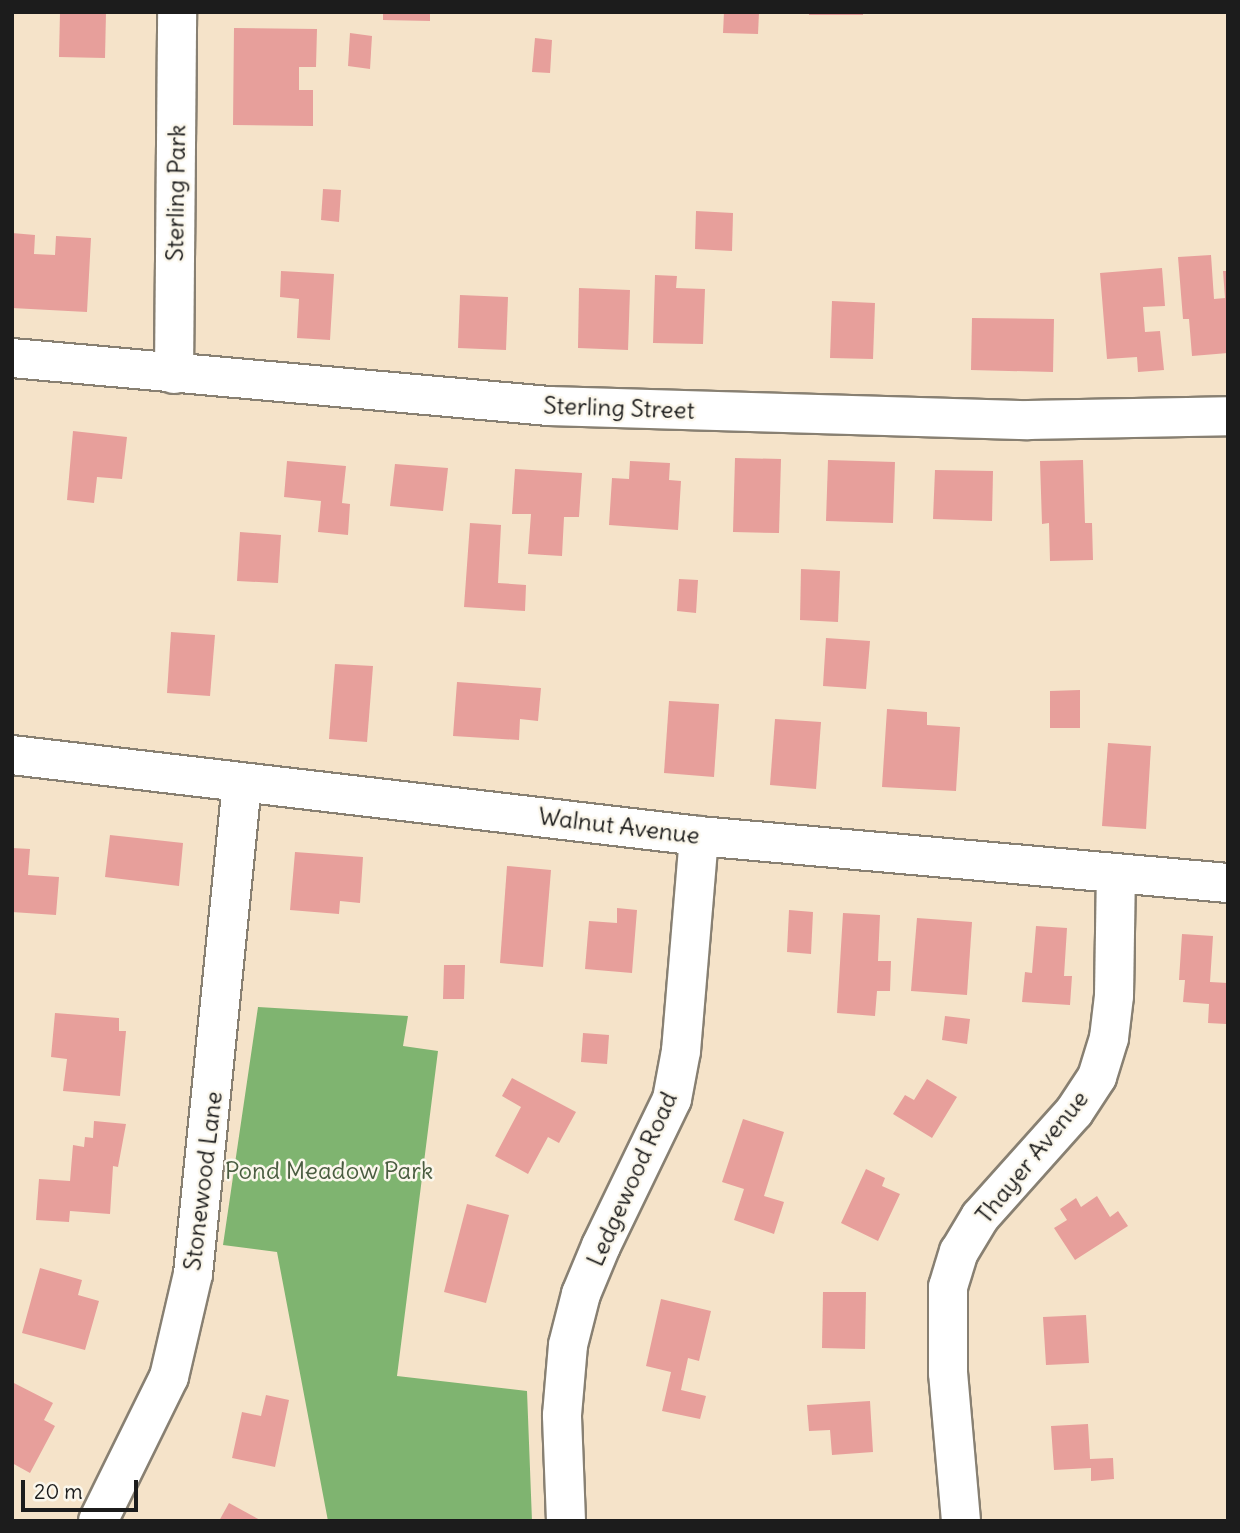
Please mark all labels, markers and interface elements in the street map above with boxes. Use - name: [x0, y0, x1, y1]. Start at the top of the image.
- street label: Sterling Park: [160, 124, 192, 262]
- street label: Sterling Street: [543, 391, 695, 425]
- street label: Walnut Avenue: [537, 802, 701, 850]
- street label: Thayer Avenue: [970, 1085, 1094, 1229]
- street label: Ledgewood Road: [581, 1087, 683, 1271]
- street label: Stonewood Lane: [178, 1090, 228, 1272]
- park label: Pond Meadow Park: [225, 1157, 433, 1185]
- scale bar: [24, 1466, 142, 1510]
- text: 20 m: [34, 1478, 83, 1505]

